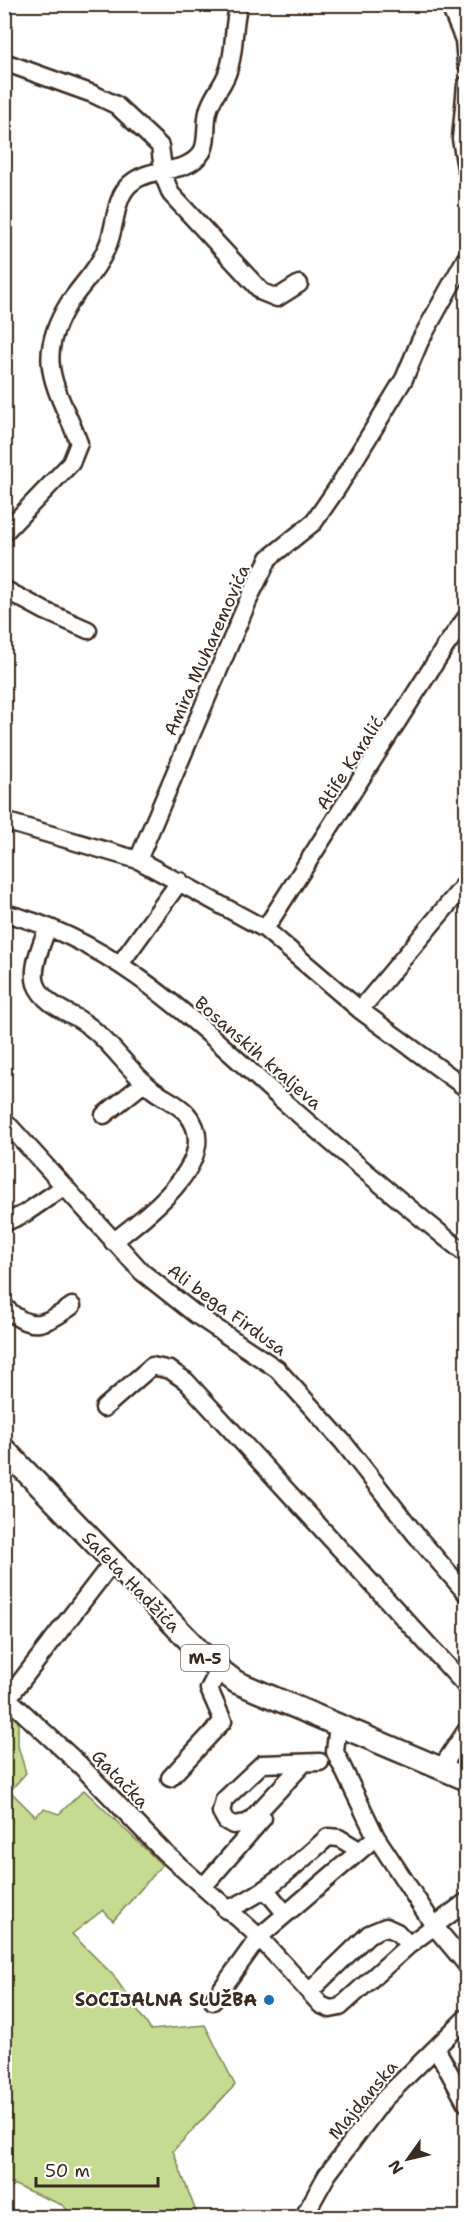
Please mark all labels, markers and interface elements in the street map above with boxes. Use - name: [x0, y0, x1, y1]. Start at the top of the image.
- street label: Amira Muharemovića: [158, 561, 256, 739]
- street label: Atife Karalić: [311, 711, 389, 815]
- street label: Bosanskih kraljeva: [189, 991, 327, 1115]
- street label: Ali bega Firdusa: [163, 1259, 291, 1361]
- street label: Safeta Hadžića: [77, 1526, 185, 1638]
- road number: M-5: [181, 1645, 229, 1671]
- street label: Gatačka: [86, 1744, 154, 1814]
- place label: SOCIJALNA SLUŽBA: [75, 1988, 257, 2012]
- marker: SOCIJALNA SLUŽBA: [262, 1993, 276, 2007]
- street label: Majdanska: [323, 2055, 403, 2145]
- north arrow: [378, 2129, 438, 2189]
- scale bar: [36, 2150, 158, 2188]
- text: N: [384, 2156, 408, 2178]
- text: 50 m: [45, 2159, 90, 2183]

